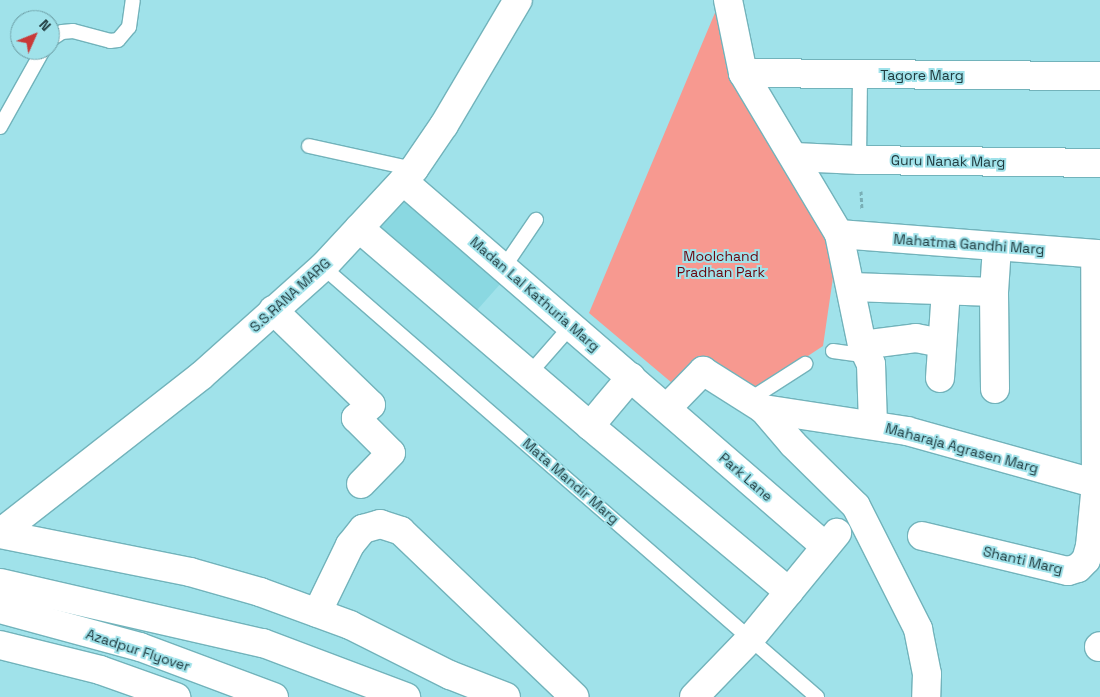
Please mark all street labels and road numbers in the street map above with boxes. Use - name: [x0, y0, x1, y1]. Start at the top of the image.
- street label: Tagore Marg: [880, 67, 964, 83]
- street label: Guru Nanak Marg: [891, 152, 1005, 170]
- street label: Mahatma Gandhi Marg: [893, 230, 1045, 258]
- street label: Madan Lal Kathuria Marg: [467, 233, 603, 355]
- street label: S.S.RANA MARG: [246, 254, 334, 336]
- street label: Maharaja Agrasen Marg: [884, 419, 1040, 477]
- street label: Mata Mandir Marg: [519, 435, 623, 527]
- street label: Park Lane: [716, 449, 776, 505]
- street label: Shanti Marg: [982, 543, 1064, 577]
- street label: Azadpur Flyover: [84, 625, 192, 675]

